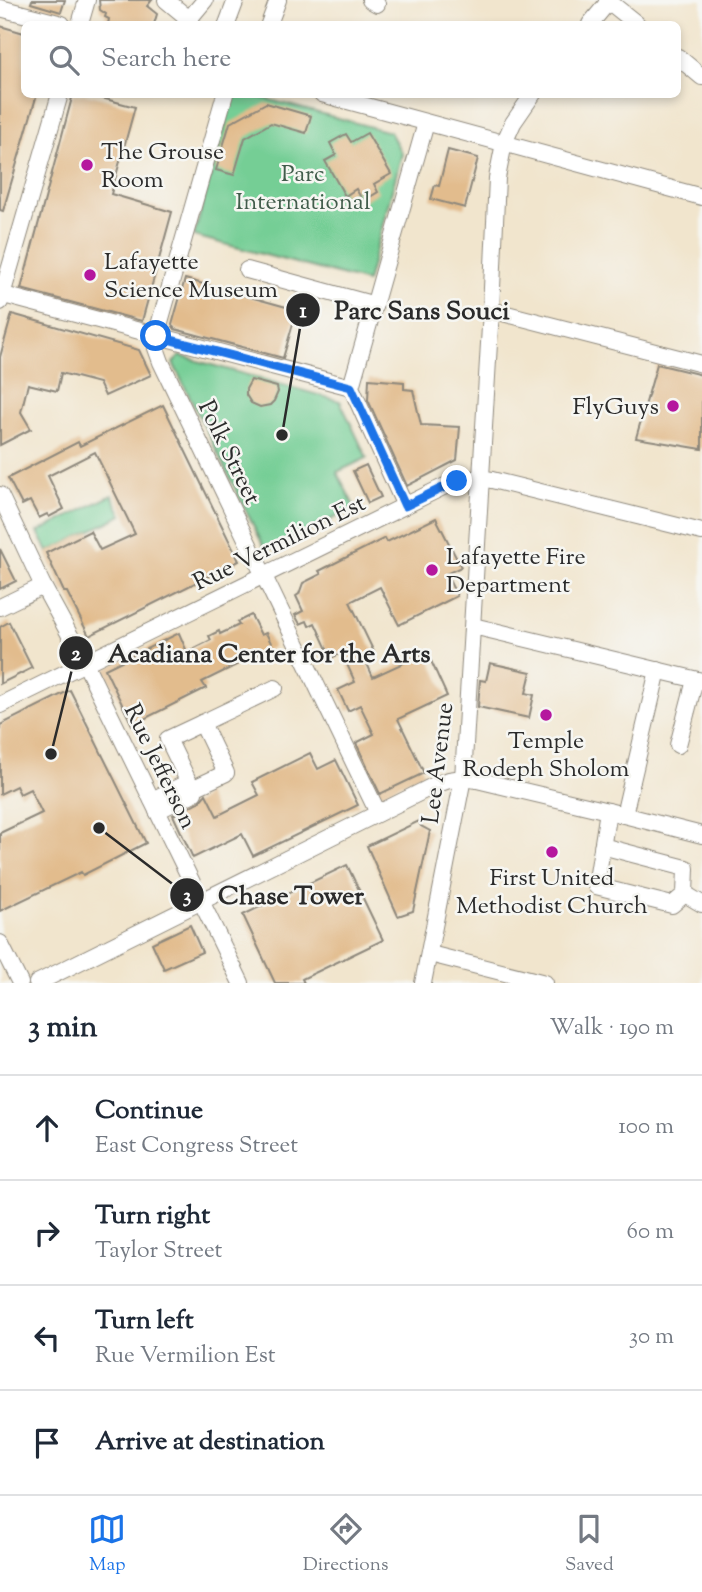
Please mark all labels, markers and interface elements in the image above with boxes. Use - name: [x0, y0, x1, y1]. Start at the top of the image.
- search box: [21, 21, 681, 98]
- icon: search: [45, 41, 83, 79]
- text: Search here: [101, 41, 231, 78]
- place label: The Grouse Room: [101, 136, 224, 198]
- marker: The Grouse Room: [79, 157, 95, 173]
- park label: Parc International: [235, 158, 371, 220]
- place label: Lafayette Science Museum: [104, 246, 278, 308]
- marker: Lafayette Science Museum: [82, 267, 98, 283]
- callout: Parc Sans Souci: [286, 286, 524, 333]
- text: Parc Sans Souci: [334, 294, 510, 331]
- text: 1: [299, 297, 307, 327]
- route start: [140, 320, 171, 351]
- place label: FlyGuys: [572, 391, 659, 425]
- street label: Polk Street: [188, 395, 268, 511]
- marker: FlyGuys: [665, 398, 681, 414]
- route end: [441, 465, 472, 496]
- street label: Rue Vermilion Est: [188, 487, 372, 600]
- place label: Lafayette Fire Department: [446, 541, 586, 603]
- marker: Lafayette Fire Department: [424, 562, 440, 578]
- callout: Acadiana Center for the Arts: [58, 629, 444, 676]
- text: Acadiana Center for the Arts: [108, 637, 430, 674]
- text: 2: [71, 640, 81, 670]
- street label: Rue Jefferson: [114, 698, 204, 835]
- street label: Lee Avenue: [415, 701, 463, 826]
- marker: Temple Rodeph Sholom: [538, 707, 554, 723]
- place label: Temple Rodeph Sholom: [463, 725, 630, 787]
- marker: First United Methodist Church: [544, 844, 560, 860]
- place label: First United Methodist Church: [456, 862, 648, 924]
- callout: Chase Tower: [169, 871, 378, 918]
- text: Chase Tower: [218, 879, 364, 916]
- text: 3: [183, 882, 191, 912]
- text: 3 min: [28, 1007, 98, 1050]
- text: Walk · 190 m: [550, 1012, 674, 1045]
- text: Continue: [95, 1093, 203, 1130]
- icon: ahead: [28, 1109, 66, 1147]
- text: 100 m: [618, 1111, 674, 1144]
- text: East Congress Street: [95, 1130, 298, 1163]
- text: Turn right: [95, 1198, 210, 1235]
- icon: right: [28, 1214, 66, 1252]
- text: 60 m: [626, 1216, 674, 1249]
- text: Taylor Street: [95, 1235, 222, 1268]
- text: Turn left: [95, 1303, 194, 1340]
- icon: left: [28, 1319, 66, 1357]
- text: 30 m: [629, 1321, 674, 1354]
- text: Rue Vermilion Est: [95, 1340, 276, 1373]
- icon: arrive: [28, 1424, 66, 1462]
- text: Arrive at destination: [95, 1424, 325, 1461]
- tab: Map: [88, 1510, 126, 1579]
- tab: Directions: [303, 1510, 388, 1579]
- tab: Saved: [565, 1510, 614, 1579]

